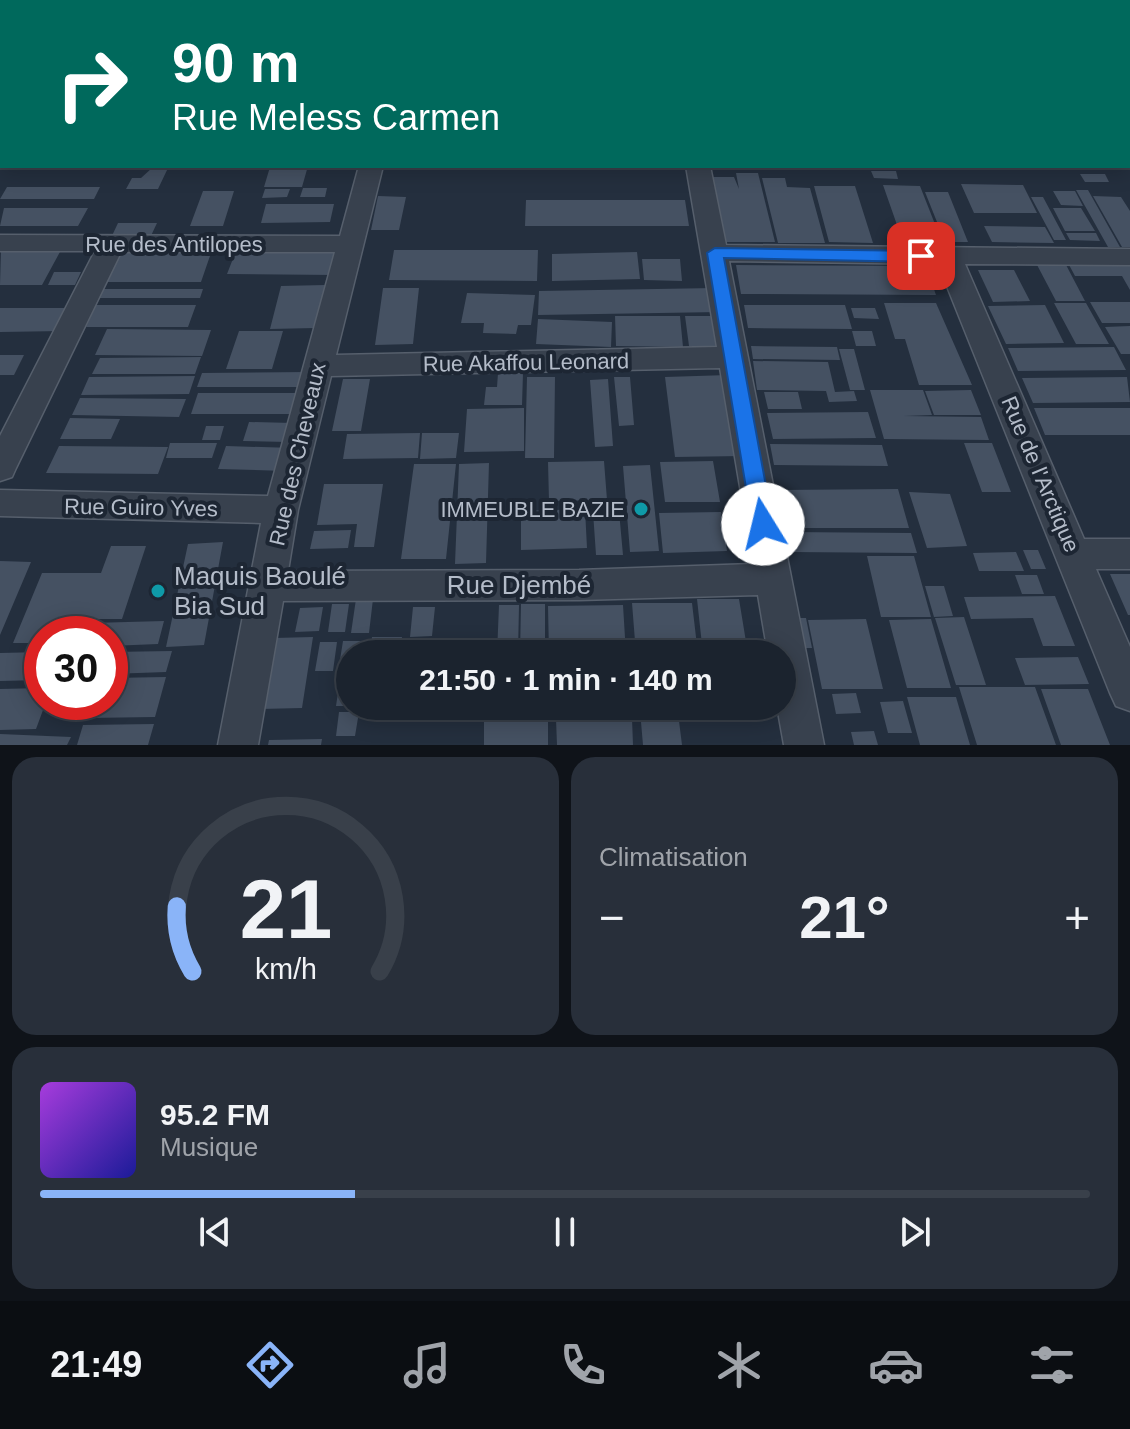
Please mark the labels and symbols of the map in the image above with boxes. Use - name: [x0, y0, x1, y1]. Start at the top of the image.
- pin: [887, 222, 955, 290]
- street label: Rue des Antilopes: [85, 232, 263, 257]
- street label: Rue Akaffou Leonard: [423, 348, 629, 377]
- street label: Rue des Cheveaux: [264, 360, 331, 548]
- street label: Rue de l'Arctique: [996, 393, 1085, 556]
- position arrow: [721, 482, 805, 566]
- street label: Rue Guiro Yves: [64, 494, 218, 521]
- place label: IMMEUBLE BAZIE: [440, 497, 625, 522]
- marker: IMMEUBLE BAZIE: [632, 500, 650, 518]
- place label: Maquis Baoulé Bia Sud: [174, 561, 346, 621]
- street label: Rue Djembé: [447, 570, 591, 600]
- marker: Maquis Baoulé Bia Sud: [149, 582, 167, 600]
- speed limit sign: 30: [24, 616, 128, 720]

